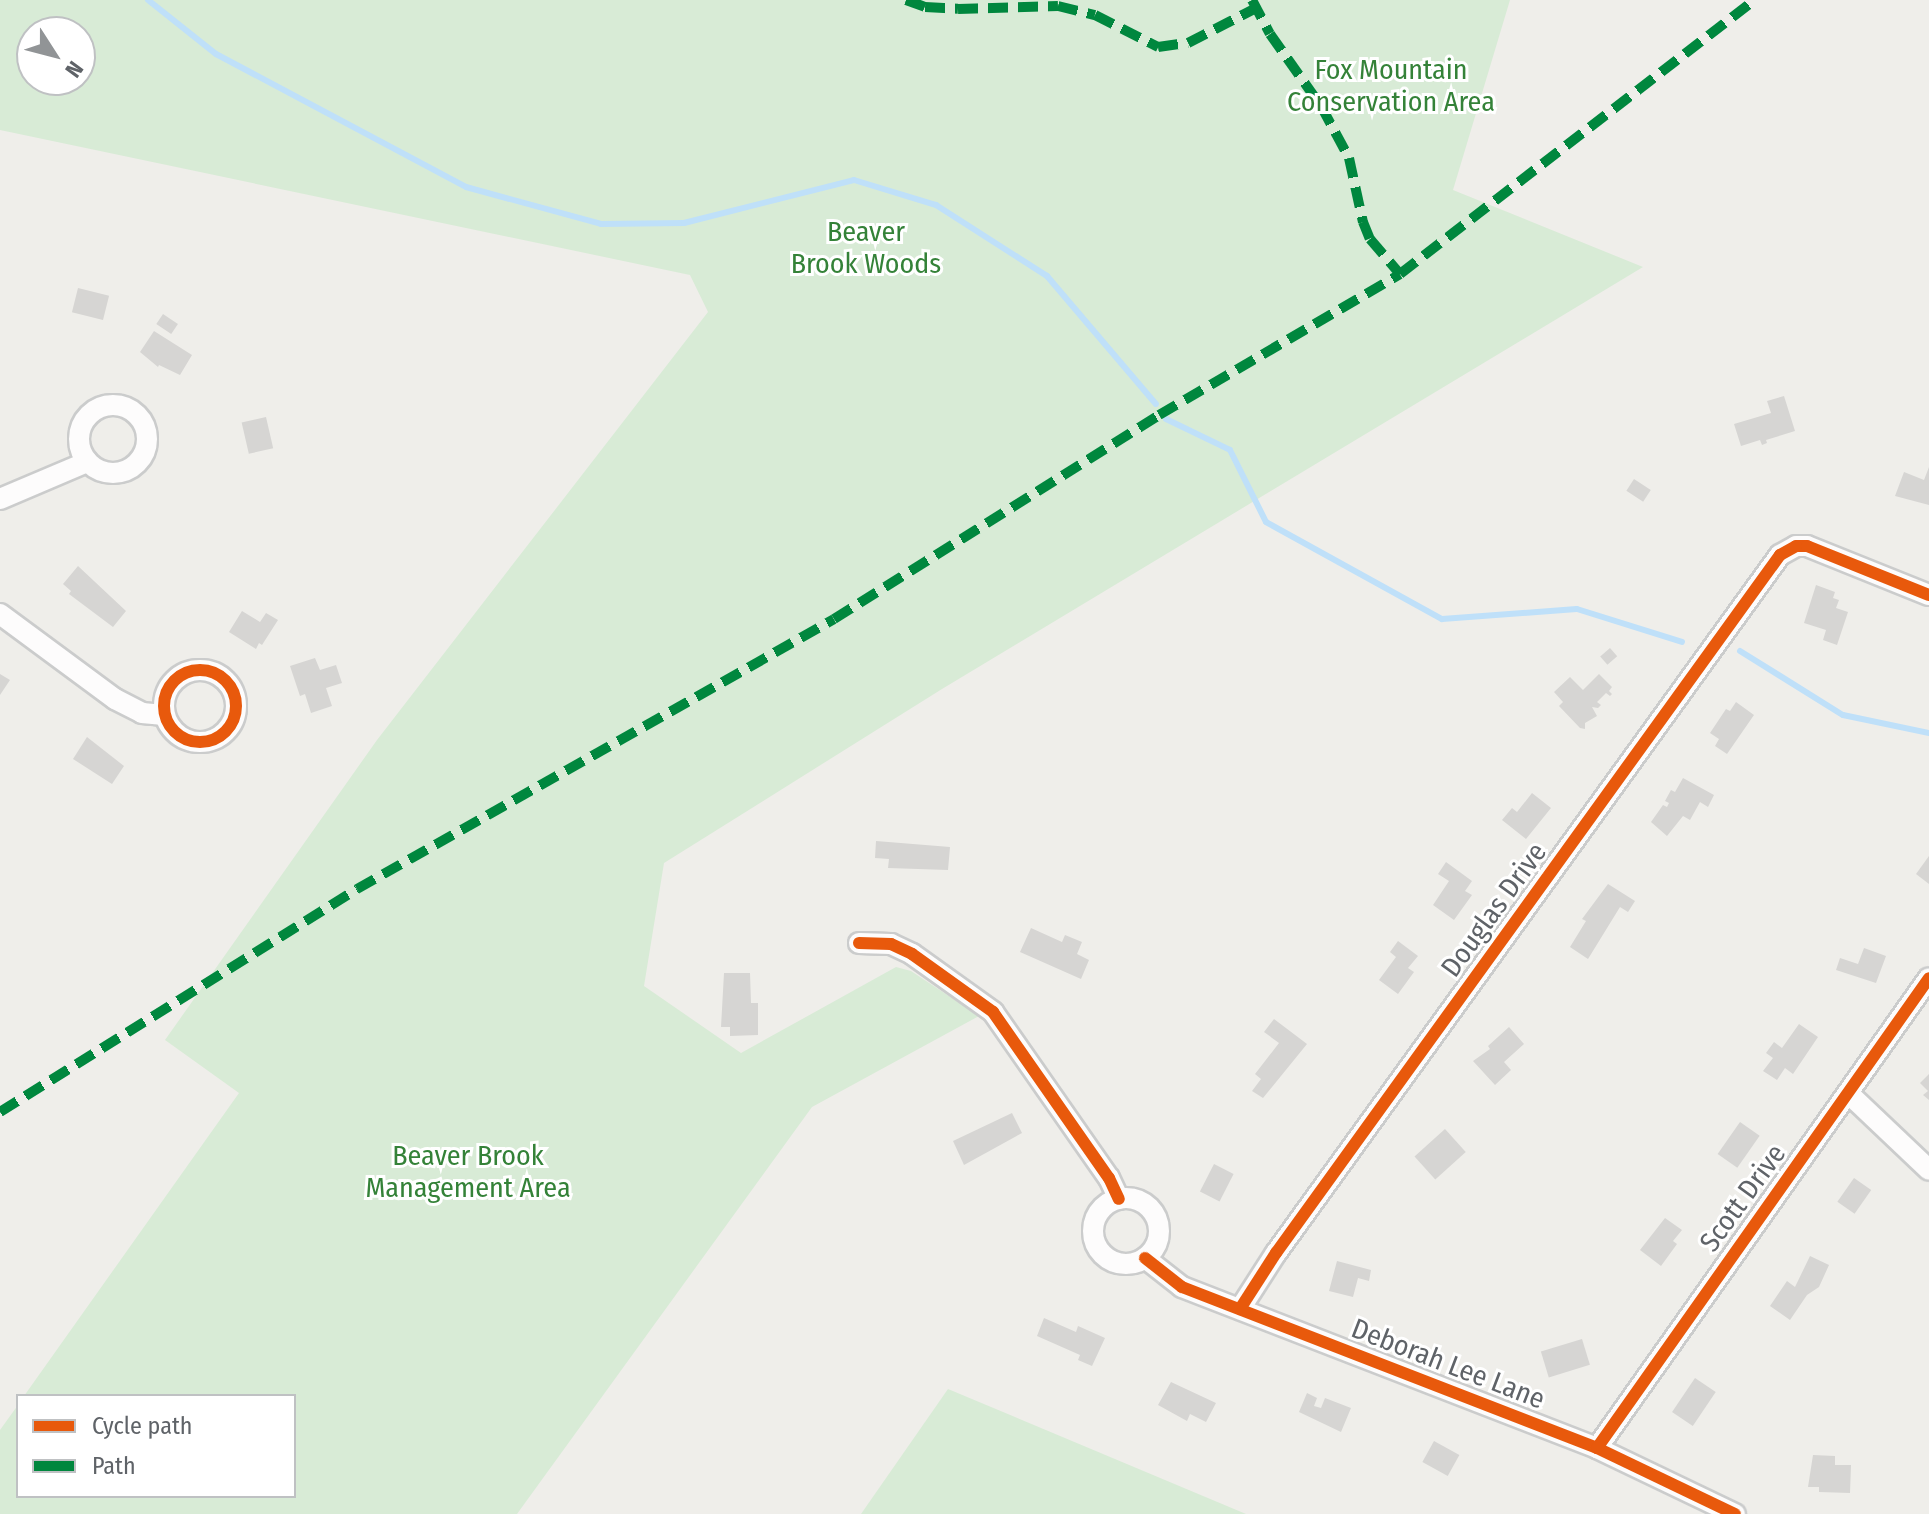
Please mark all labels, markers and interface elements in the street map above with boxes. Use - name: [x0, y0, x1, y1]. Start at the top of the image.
- north arrow: [16, 16, 96, 96]
- park label: Fox Mountain Conservation Area: [1287, 53, 1495, 119]
- text: N: [59, 56, 89, 82]
- park label: Beaver Brook Woods: [791, 215, 941, 281]
- street label: Douglas Drive: [1434, 836, 1554, 984]
- street label: Scott Drive: [1693, 1138, 1793, 1258]
- park label: Beaver Brook Management Area: [365, 1139, 571, 1205]
- street label: Deborah Lee Lane: [1347, 1312, 1549, 1416]
- legend: [16, 1394, 296, 1498]
- text: Cycle path: [92, 1412, 192, 1440]
- text: Path: [92, 1452, 136, 1480]

